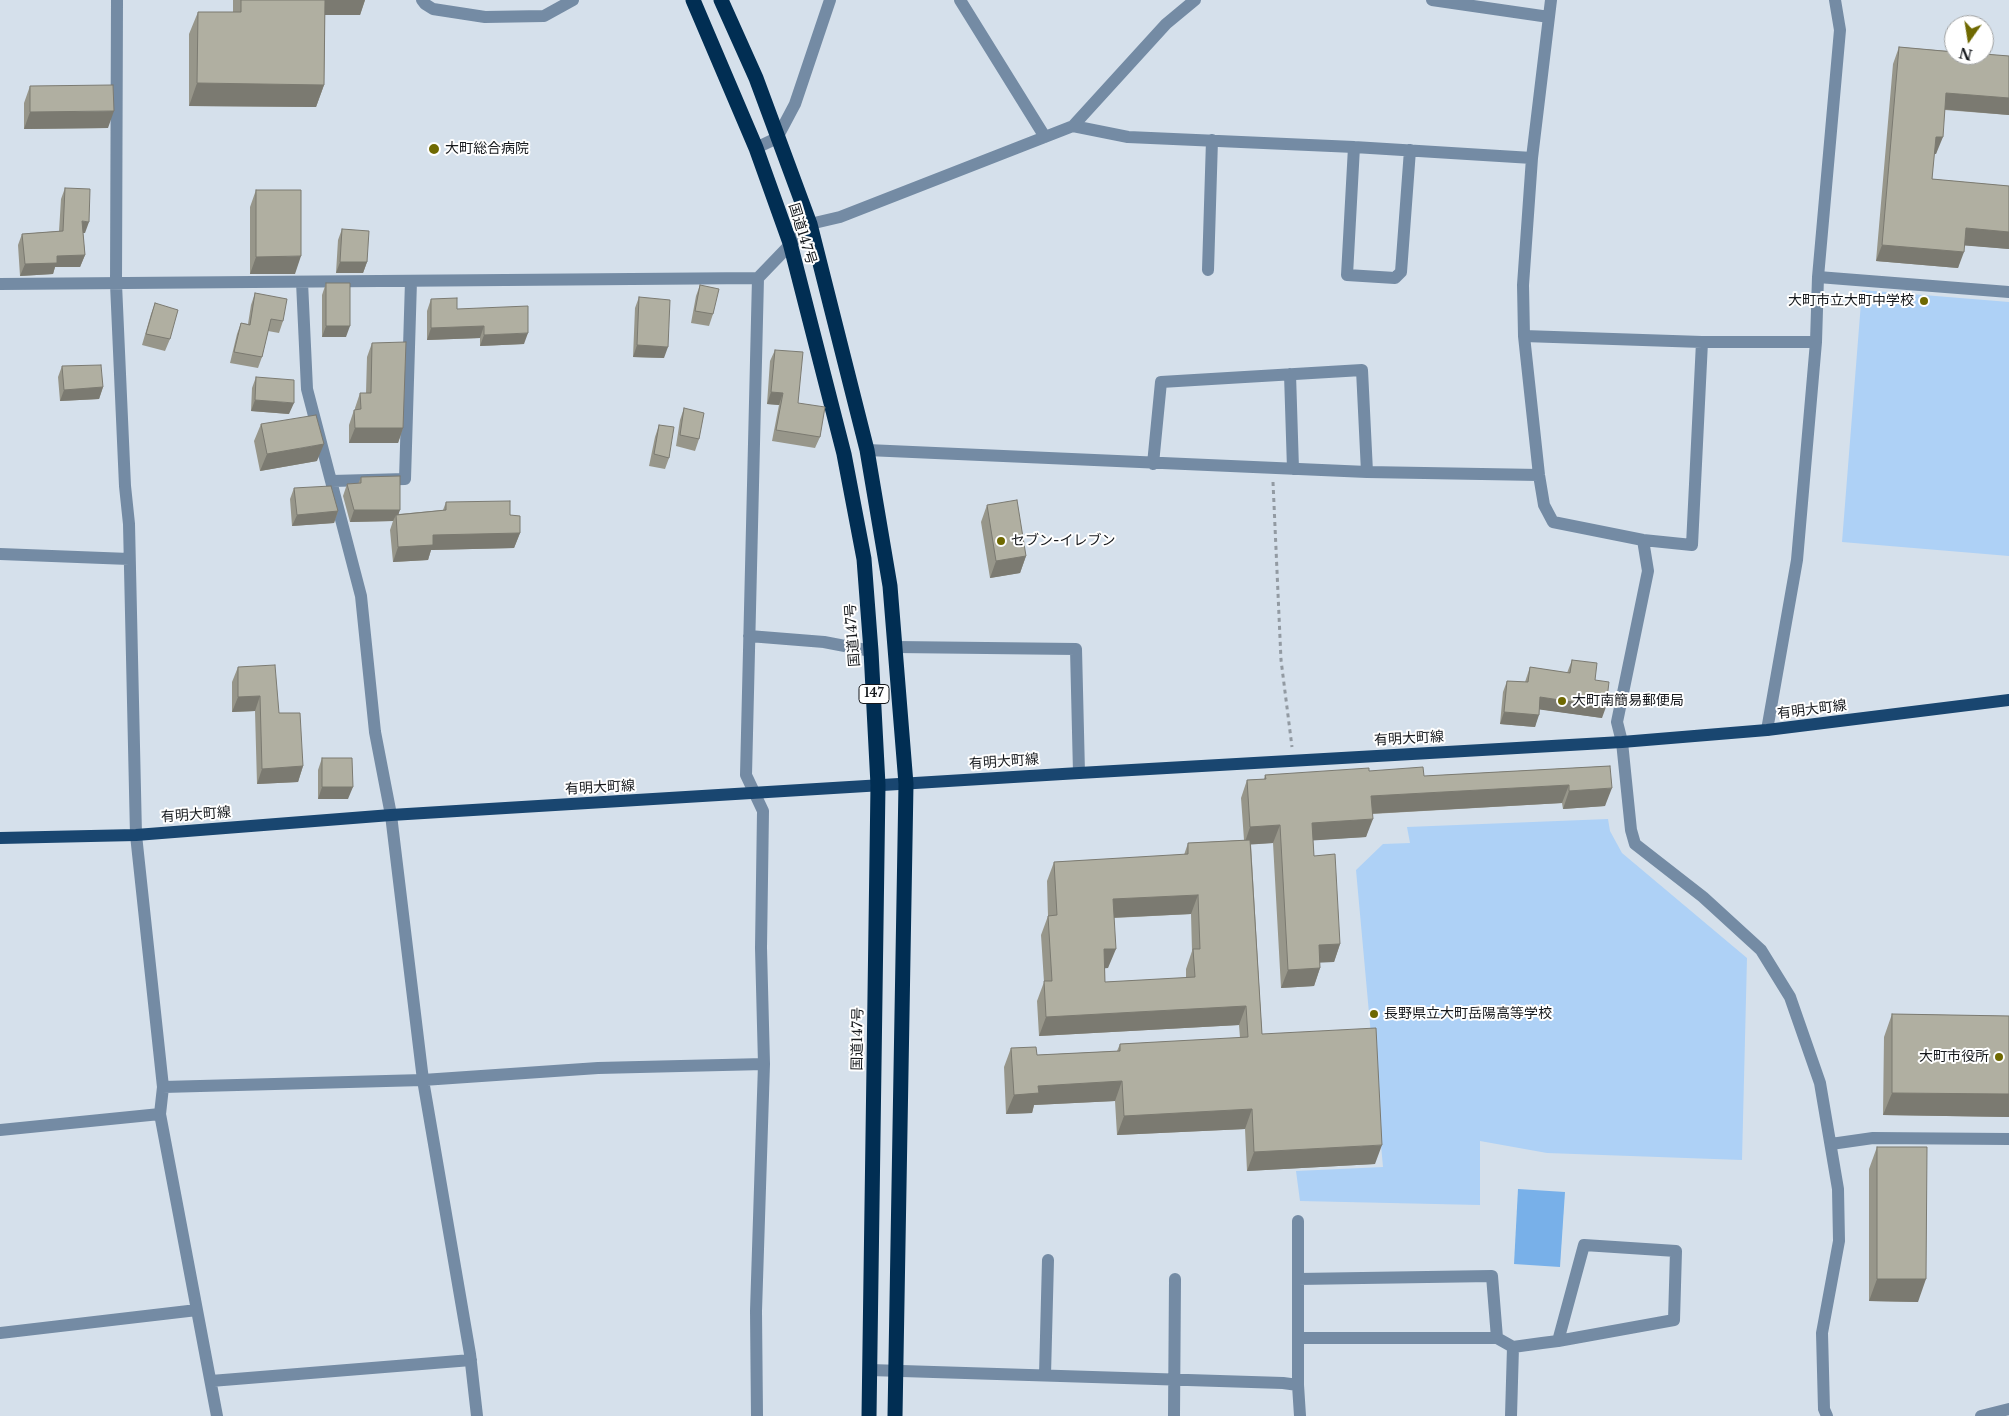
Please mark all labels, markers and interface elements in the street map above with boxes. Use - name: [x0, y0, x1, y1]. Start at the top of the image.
- north arrow: [1944, 15, 1994, 65]
- text: N: [1957, 43, 1974, 64]
- place label: 大町総合病院: [445, 141, 529, 157]
- marker: 大町総合病院: [427, 142, 441, 156]
- street label: 国道147号: [785, 201, 819, 267]
- place label: 大町市立大町中学校: [1788, 293, 1914, 309]
- marker: 大町市立大町中学校: [1918, 295, 1930, 307]
- place label: セブン-イレブン: [1011, 533, 1115, 549]
- marker: セブン-イレブン: [995, 535, 1007, 547]
- street label: 国道147号: [842, 603, 864, 667]
- road number: 147: [859, 684, 889, 704]
- place label: 大町南簡易郵便局: [1572, 693, 1684, 709]
- marker: 大町南簡易郵便局: [1556, 695, 1568, 707]
- street label: 有明大町線: [1776, 697, 1848, 723]
- street label: 有明大町線: [1374, 729, 1444, 749]
- street label: 有明大町線: [968, 751, 1040, 773]
- street label: 有明大町線: [565, 778, 635, 798]
- street label: 有明大町線: [160, 804, 232, 826]
- place label: 長野県立大町岳陽高等学校: [1384, 1006, 1552, 1022]
- street label: 国道147号: [849, 1007, 867, 1071]
- marker: 長野県立大町岳陽高等学校: [1368, 1008, 1380, 1020]
- place label: 大町市役所: [1919, 1049, 1989, 1065]
- marker: 大町市役所: [1993, 1051, 2005, 1063]

